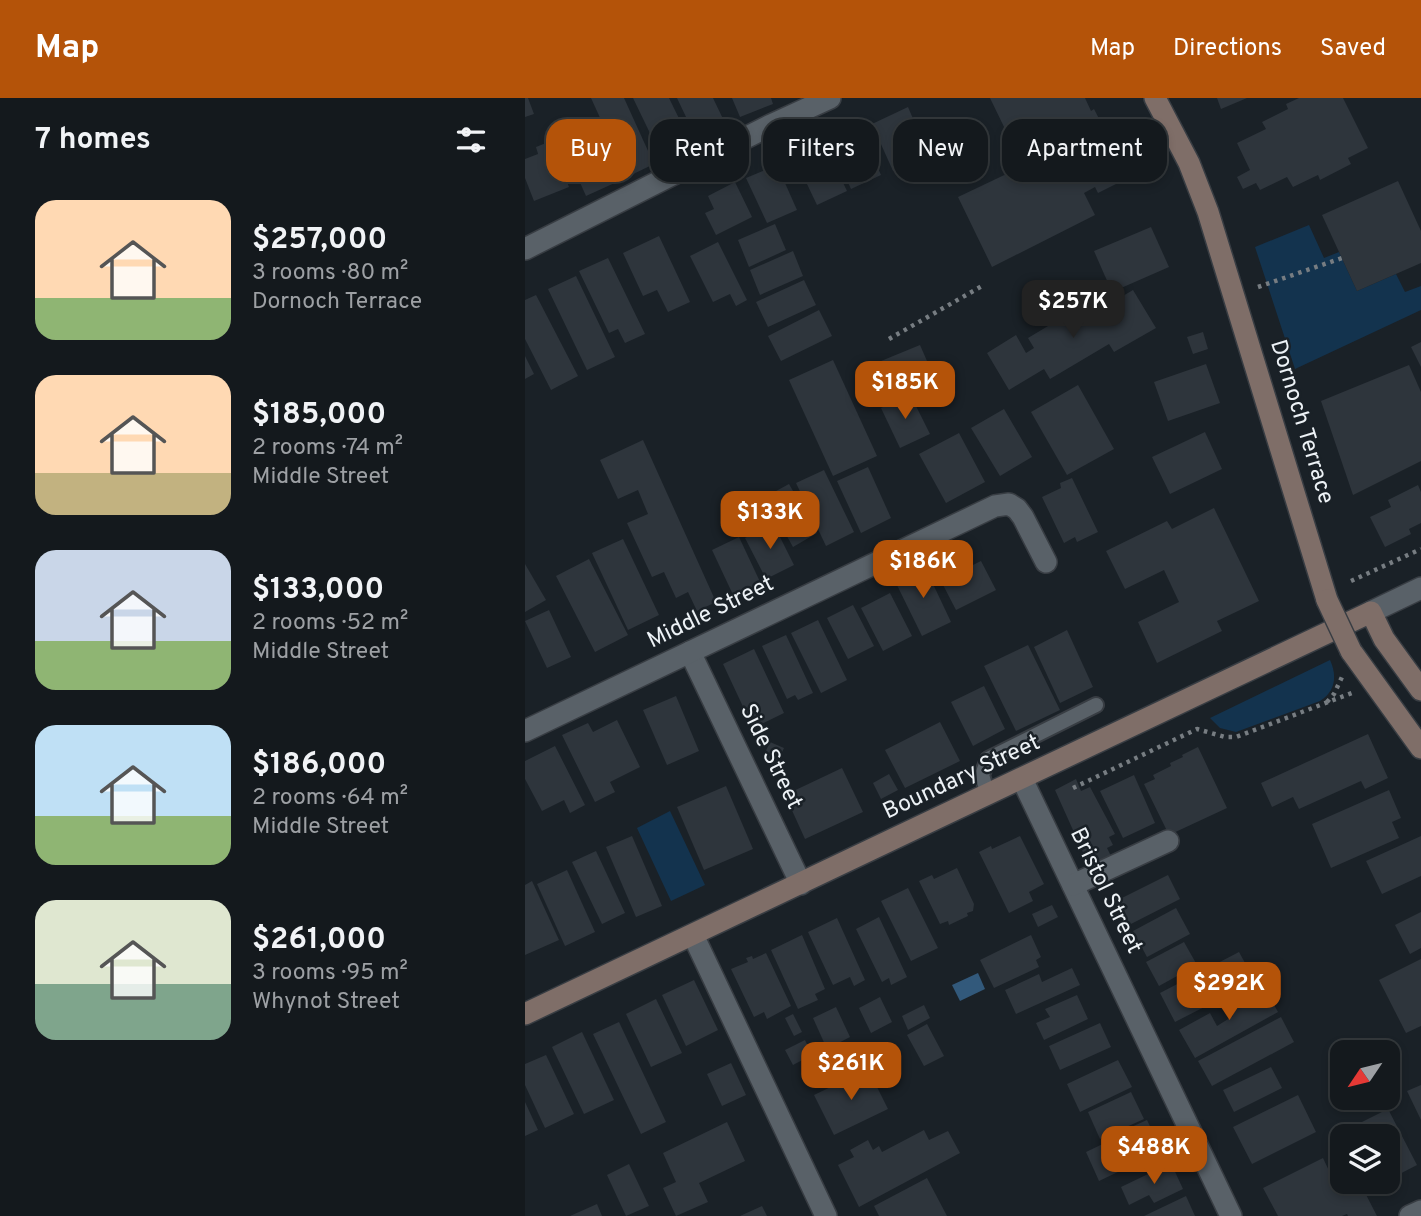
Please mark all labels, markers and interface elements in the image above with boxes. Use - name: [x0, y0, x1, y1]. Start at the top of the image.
- text: Map: [35, 28, 99, 70]
- text: Map: [1090, 34, 1135, 64]
- text: Directions: [1173, 34, 1282, 64]
- text: Saved: [1320, 34, 1386, 64]
- chip: Buy: [546, 119, 636, 182]
- chip: Rent: [650, 119, 749, 182]
- chip: Filters: [763, 119, 879, 182]
- chip: New: [893, 119, 988, 182]
- chip: Apartment: [1002, 119, 1167, 182]
- icon: filters: [452, 121, 490, 159]
- text: 7 homes: [35, 122, 151, 159]
- text: $257,000: [252, 222, 387, 259]
- icon: home: [91, 228, 175, 312]
- text: 3 rooms · 80 m²: [252, 259, 408, 288]
- pin: $257K: [1024, 280, 1122, 340]
- text: Dornoch Terrace: [252, 288, 422, 317]
- text: $257K: [1038, 288, 1108, 317]
- street label: Dornoch Terrace: [1262, 336, 1340, 508]
- pin: $185K: [856, 362, 954, 421]
- text: $185K: [871, 369, 939, 398]
- text: $185,000: [252, 397, 386, 434]
- icon: home: [91, 403, 175, 487]
- text: 2 rooms · 74 m²: [252, 434, 403, 463]
- text: Middle Street: [252, 463, 389, 492]
- pin: $133K: [721, 491, 819, 551]
- text: $133K: [737, 499, 803, 528]
- pin: $186K: [874, 540, 972, 600]
- text: $186K: [889, 548, 957, 577]
- street label: Middle Street: [643, 570, 779, 656]
- text: $133,000: [252, 572, 384, 609]
- icon: home: [91, 578, 175, 662]
- text: 2 rooms · 52 m²: [252, 609, 408, 638]
- text: Middle Street: [252, 638, 389, 667]
- street label: Side Street: [732, 700, 808, 814]
- street label: Boundary Street: [879, 729, 1045, 827]
- text: $186,000: [252, 747, 386, 784]
- icon: home: [91, 753, 175, 837]
- text: 2 rooms · 64 m²: [252, 784, 408, 813]
- text: Middle Street: [252, 813, 389, 842]
- street label: Bristol Street: [1062, 823, 1148, 959]
- text: $261,000: [252, 922, 386, 959]
- icon: home: [91, 928, 175, 1012]
- text: 3 rooms · 95 m²: [252, 959, 408, 988]
- pin: $292K: [1180, 962, 1278, 1022]
- text: $292K: [1193, 970, 1265, 999]
- text: Whynot Street: [252, 988, 400, 1017]
- north arrow: [1330, 1040, 1400, 1110]
- map controls: [1330, 1040, 1400, 1194]
- pin: $261K: [802, 1042, 900, 1102]
- text: $261K: [817, 1050, 885, 1079]
- button: layers: [1330, 1124, 1400, 1194]
- pin: $488K: [1105, 1126, 1203, 1186]
- text: $488K: [1117, 1134, 1191, 1163]

